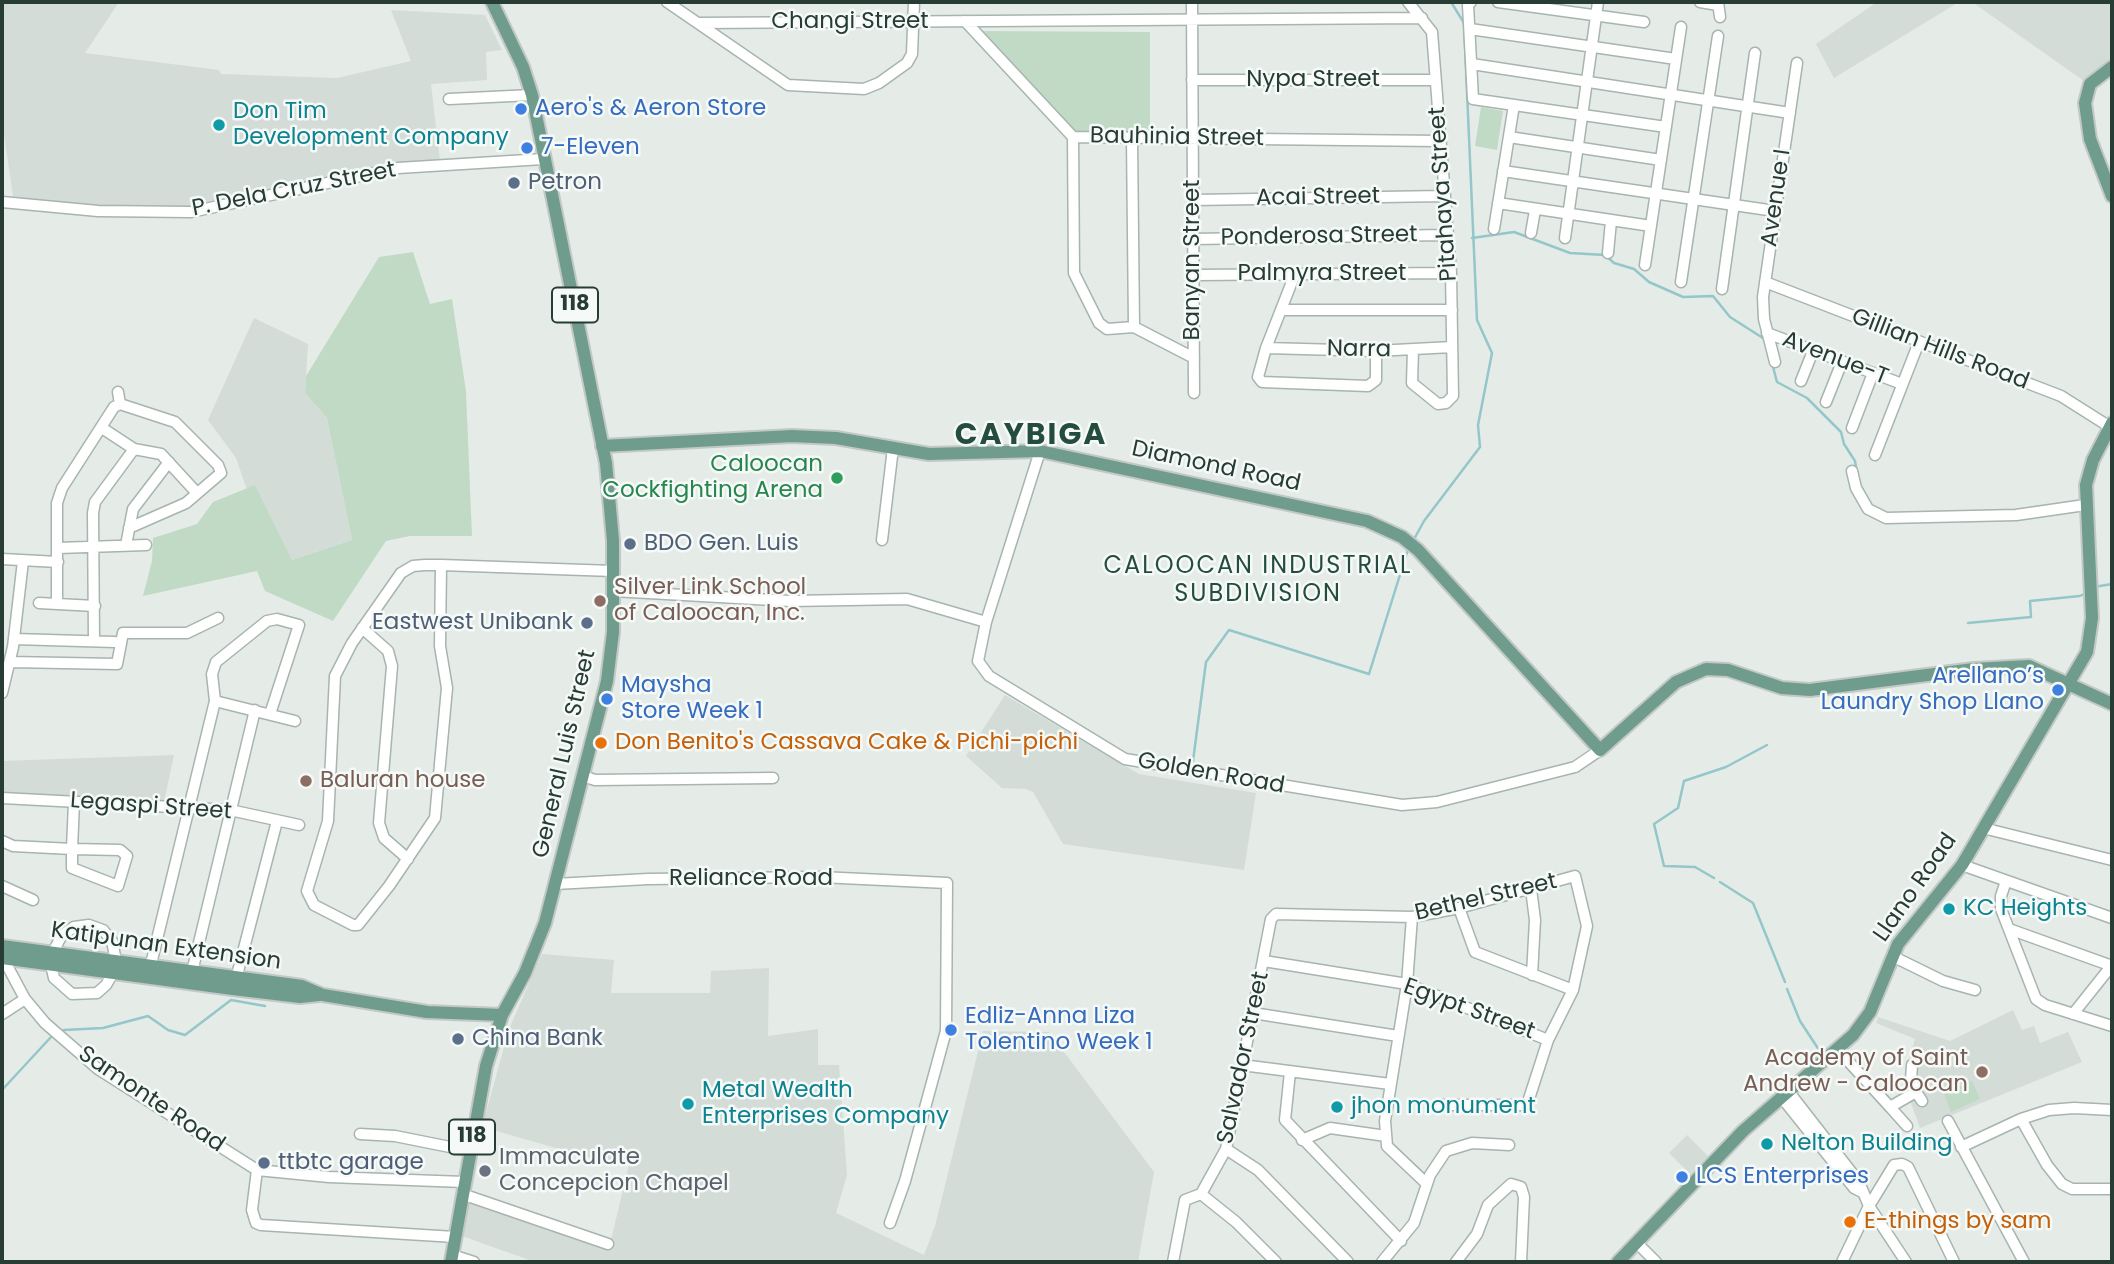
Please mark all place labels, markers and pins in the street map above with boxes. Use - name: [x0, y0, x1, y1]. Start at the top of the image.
- place label: Aero's & Aeron Store: [535, 95, 766, 123]
- place label: Don Tim Development Company: [233, 98, 509, 152]
- marker: Aero's & Aeron Store: [513, 101, 529, 117]
- marker: Don Tim Development Company: [211, 117, 227, 133]
- place label: 7-Eleven: [541, 134, 640, 162]
- marker: 7-Eleven: [519, 140, 535, 156]
- place label: Petron: [528, 169, 602, 197]
- marker: Petron: [506, 175, 522, 191]
- place label: Caloocan Cockfighting Arena: [602, 451, 823, 505]
- marker: Caloocan Cockfighting Arena: [829, 470, 845, 486]
- place label: BDO Gen. Luis: [644, 530, 799, 558]
- marker: BDO Gen. Luis: [622, 536, 638, 552]
- place label: Silver Link School of Caloocan, Inc.: [614, 574, 806, 628]
- marker: Silver Link School of Caloocan, Inc.: [592, 593, 608, 609]
- place label: Eastwest Unibank: [372, 609, 573, 637]
- marker: Eastwest Unibank: [579, 615, 595, 631]
- place label: Arellano’s Laundry Shop Llano: [1821, 663, 2044, 717]
- place label: Maysha Store Week 1: [621, 672, 763, 726]
- marker: Arellano’s Laundry Shop Llano: [2050, 682, 2066, 698]
- marker: Maysha Store Week 1: [599, 691, 615, 707]
- place label: Don Benito's Cassava Cake & Pichi-pichi: [615, 729, 1078, 757]
- marker: Don Benito's Cassava Cake & Pichi-pichi: [593, 735, 609, 751]
- place label: Baluran house: [320, 767, 485, 795]
- marker: Baluran house: [298, 773, 314, 789]
- place label: KC Heights: [1963, 895, 2087, 923]
- marker: KC Heights: [1941, 901, 1957, 917]
- place label: Edliz-Anna Liza Tolentino Week 1: [965, 1003, 1153, 1057]
- marker: Edliz-Anna Liza Tolentino Week 1: [943, 1022, 959, 1038]
- place label: China Bank: [472, 1025, 603, 1053]
- marker: China Bank: [450, 1031, 466, 1047]
- place label: Academy of Saint Andrew - Caloocan: [1743, 1045, 1968, 1099]
- marker: Academy of Saint Andrew - Caloocan: [1974, 1064, 1990, 1080]
- place label: Metal Wealth Enterprises Company: [702, 1077, 949, 1131]
- place label: jhon monument: [1351, 1093, 1536, 1121]
- marker: Metal Wealth Enterprises Company: [680, 1096, 696, 1112]
- marker: jhon monument: [1329, 1099, 1345, 1115]
- place label: Nelton Building: [1781, 1130, 1953, 1158]
- marker: Nelton Building: [1759, 1136, 1775, 1152]
- place label: Immaculate Concepcion Chapel: [499, 1144, 729, 1198]
- place label: ttbtc garage: [278, 1149, 424, 1177]
- marker: ttbtc garage: [256, 1155, 272, 1171]
- marker: Immaculate Concepcion Chapel: [477, 1163, 493, 1179]
- place label: LCS Enterprises: [1696, 1163, 1869, 1191]
- marker: LCS Enterprises: [1674, 1169, 1690, 1185]
- place label: E-things by sam: [1864, 1208, 2052, 1236]
- marker: E-things by sam: [1842, 1214, 1858, 1230]

